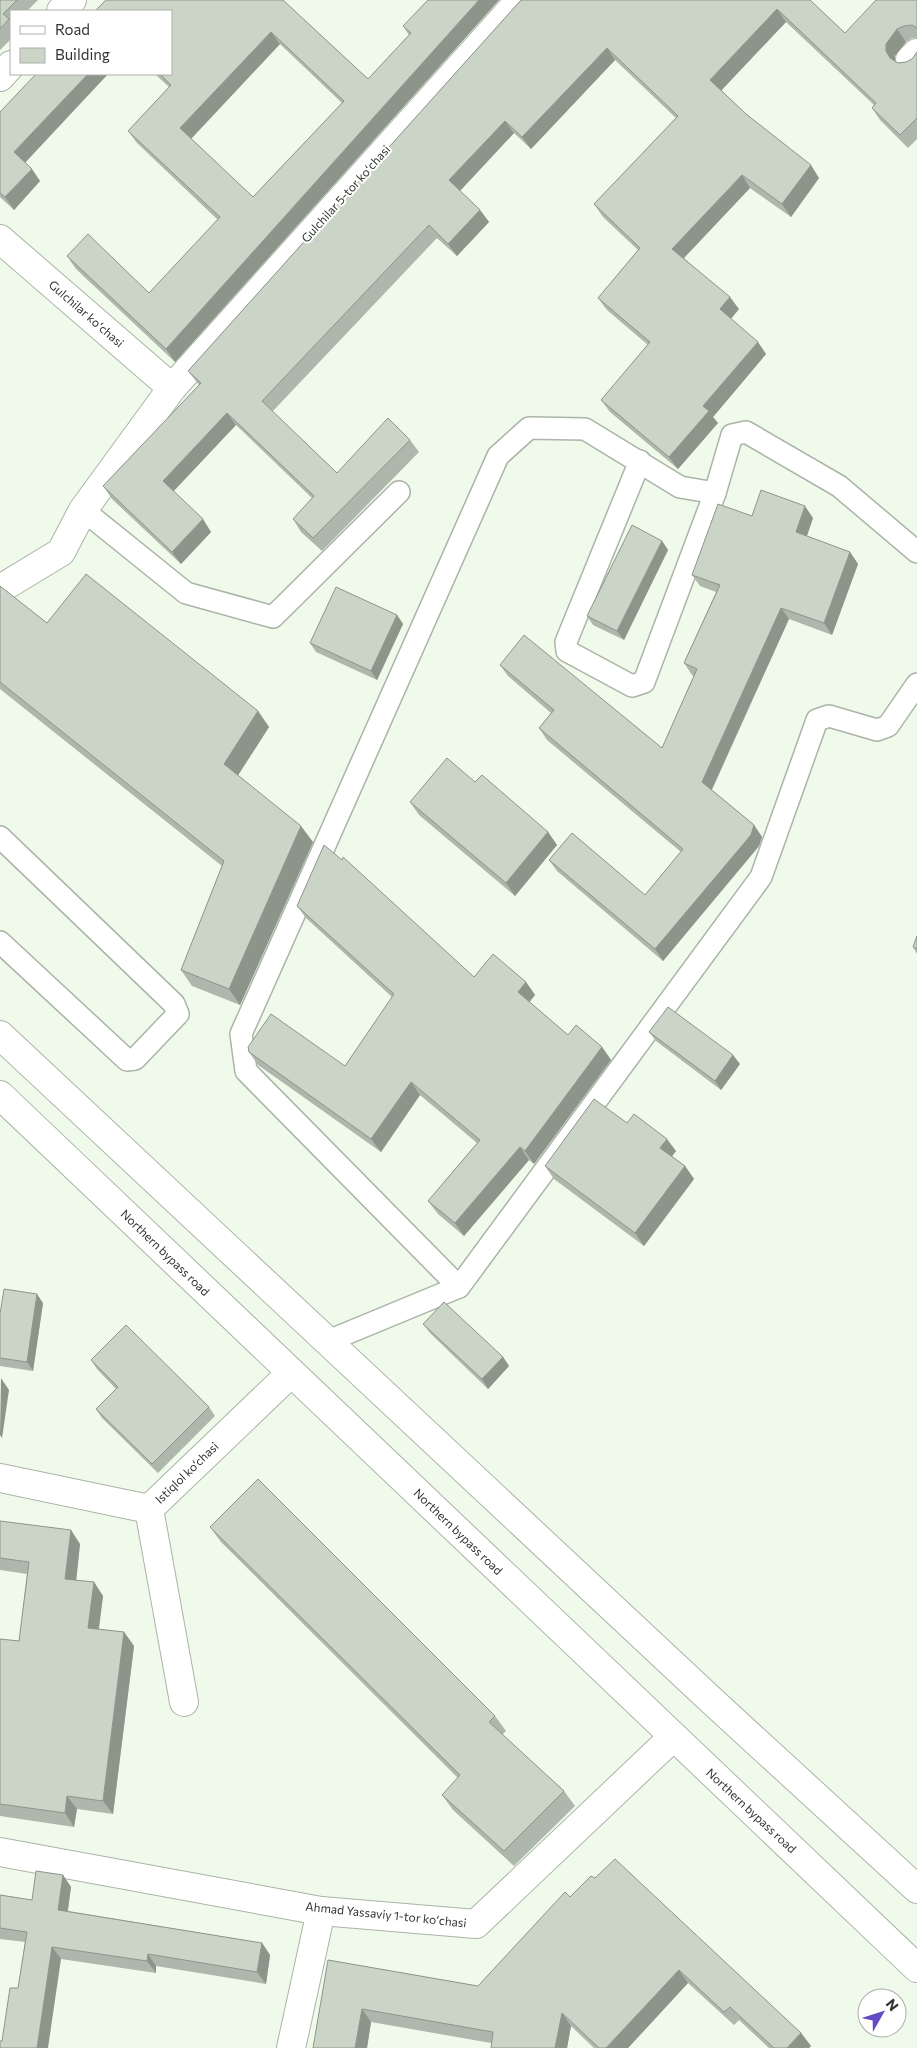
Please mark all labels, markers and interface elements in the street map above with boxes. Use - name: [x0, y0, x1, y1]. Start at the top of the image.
- legend: [10, 10, 172, 75]
- text: Road: [55, 20, 90, 38]
- text: Building: [55, 45, 110, 63]
- street label: Gulchilar 5-tor koʻchasi: [298, 142, 393, 245]
- street label: Gulchilar koʻchasi: [46, 277, 127, 350]
- street label: Northern bypass road: [118, 1206, 213, 1298]
- street label: Istiqlol ko‘chasi: [152, 1439, 221, 1506]
- street label: Northern bypass road: [411, 1485, 506, 1577]
- street label: Northern bypass road: [704, 1765, 800, 1856]
- street label: Ahmad Yassaviy 1-tor koʻchasi: [305, 1899, 467, 1929]
- north arrow: [857, 1988, 907, 2038]
- text: N: [883, 1995, 902, 2014]

